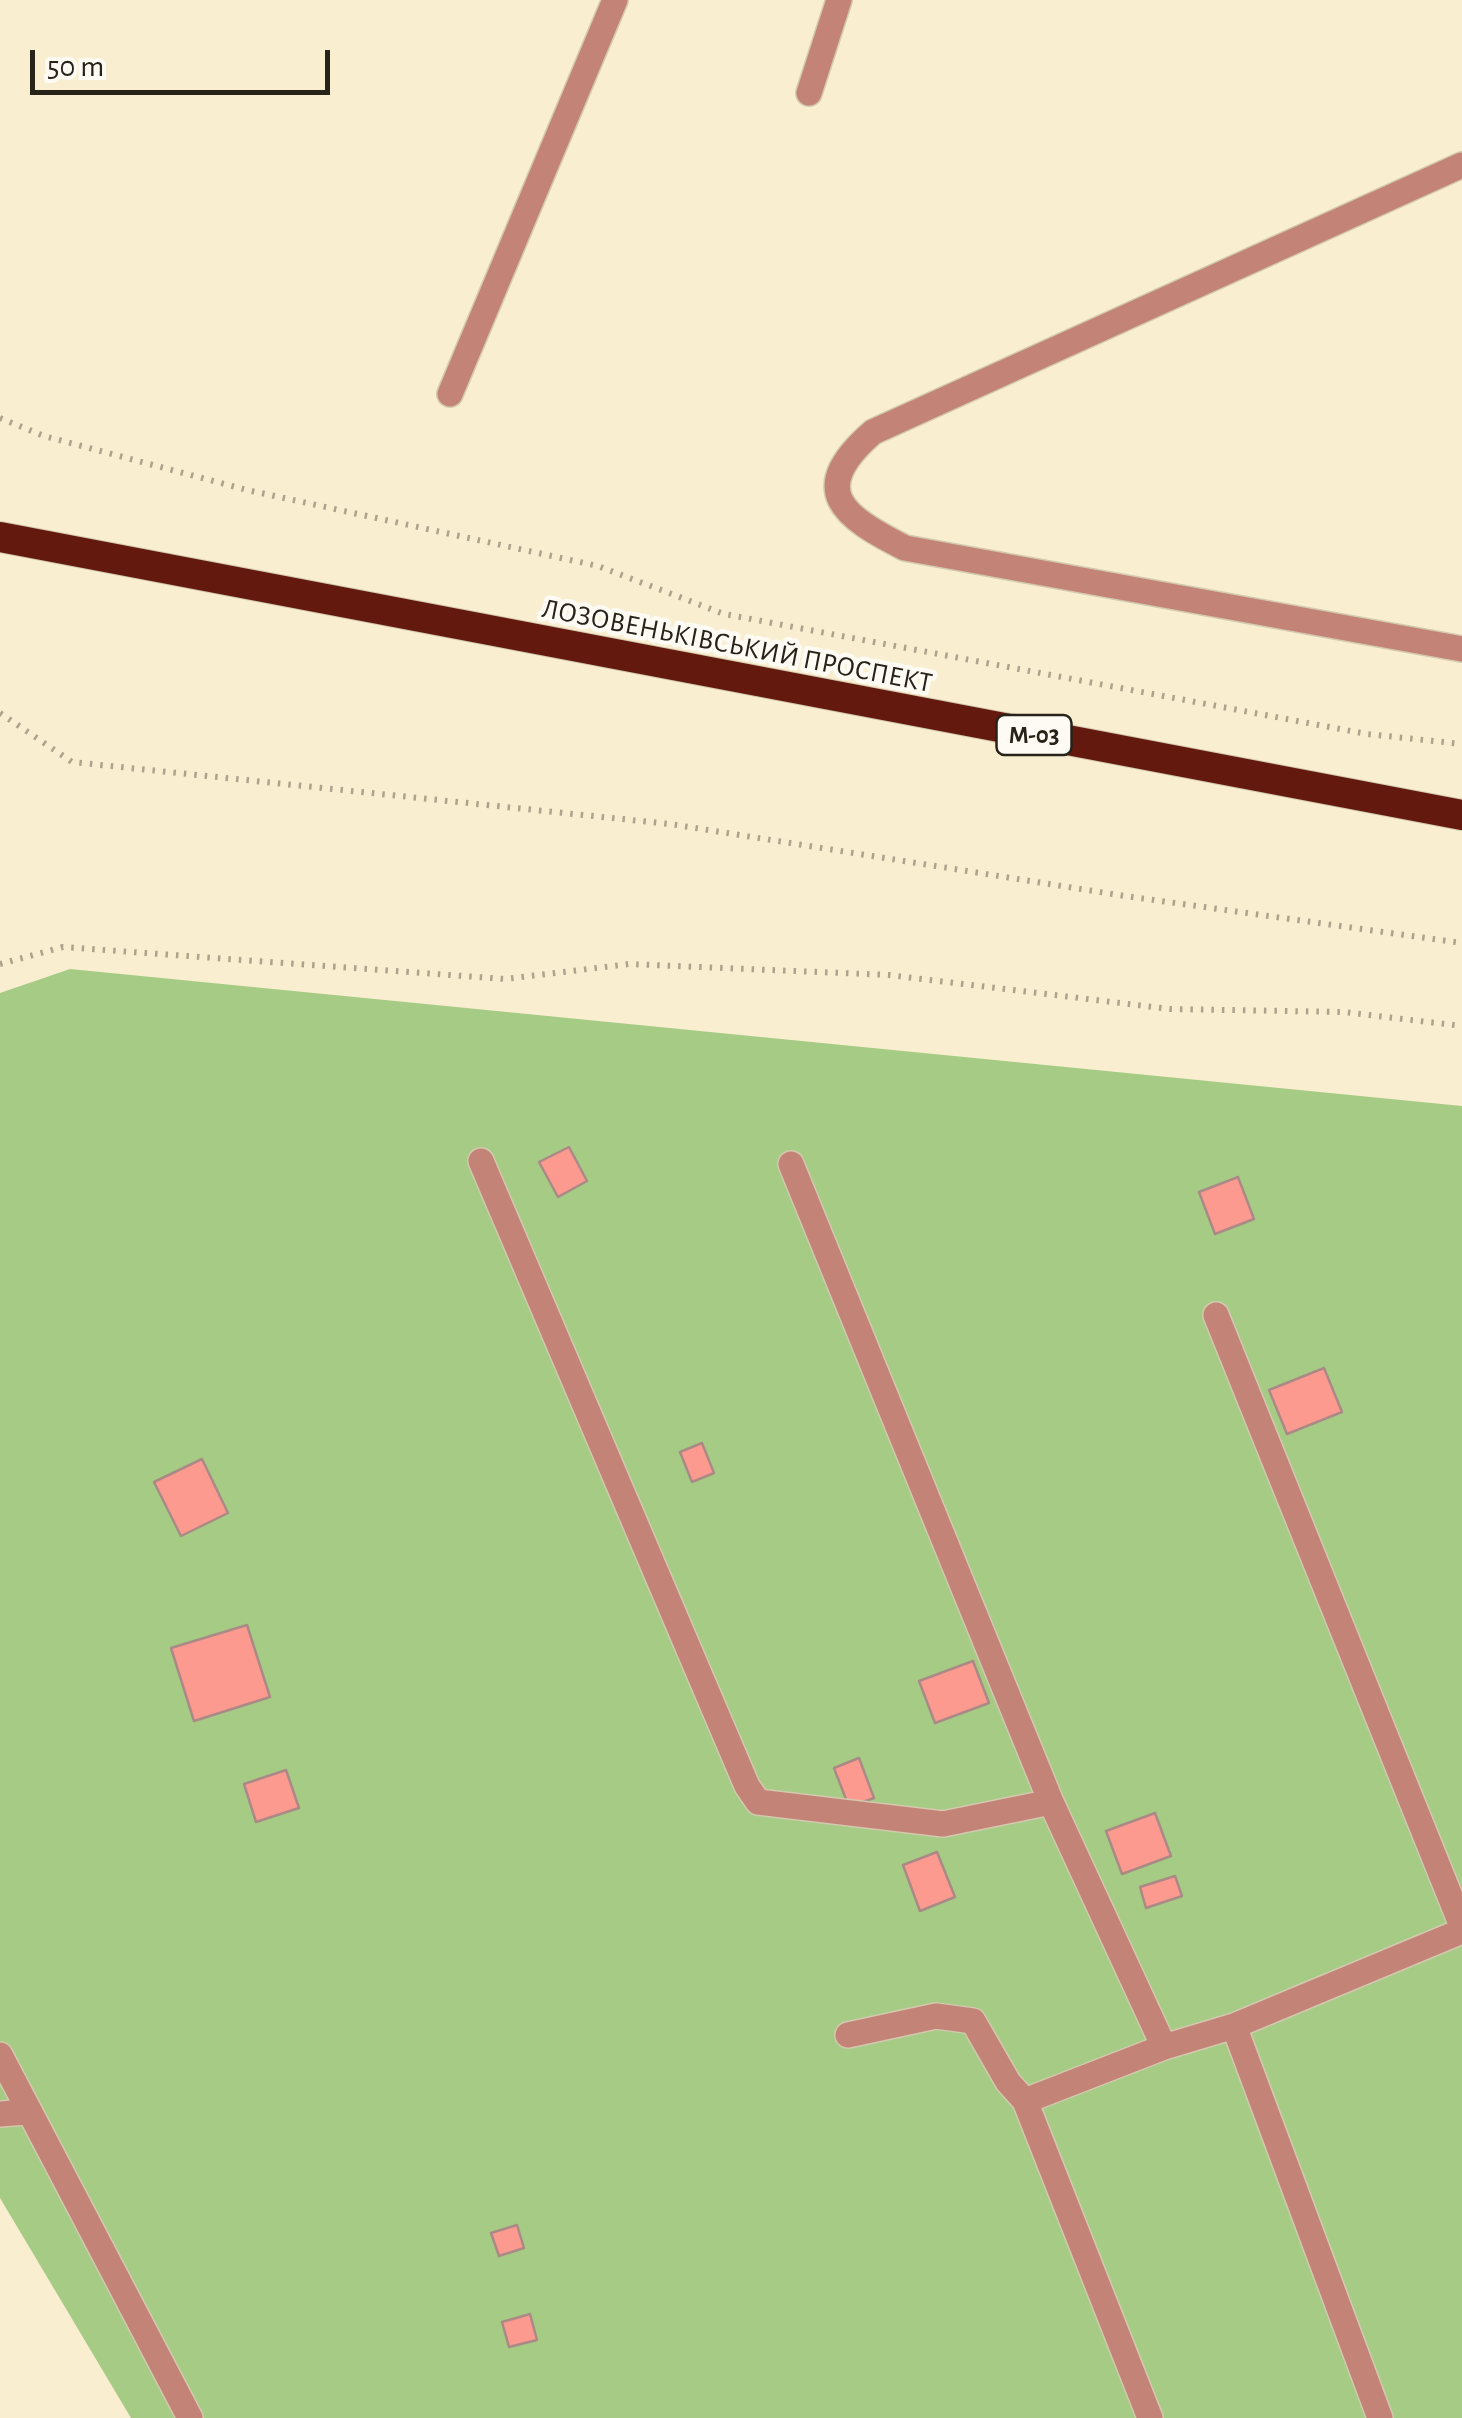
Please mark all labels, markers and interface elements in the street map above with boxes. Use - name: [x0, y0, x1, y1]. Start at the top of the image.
- scale bar: [35, 30, 335, 92]
- text: 50 m: [47, 52, 104, 82]
- street label: ЛОЗОВЕНЬКІВСЬКИЙ ПРОСПЕКТ: [539, 592, 935, 700]
- road number: М-03: [996, 715, 1072, 755]

